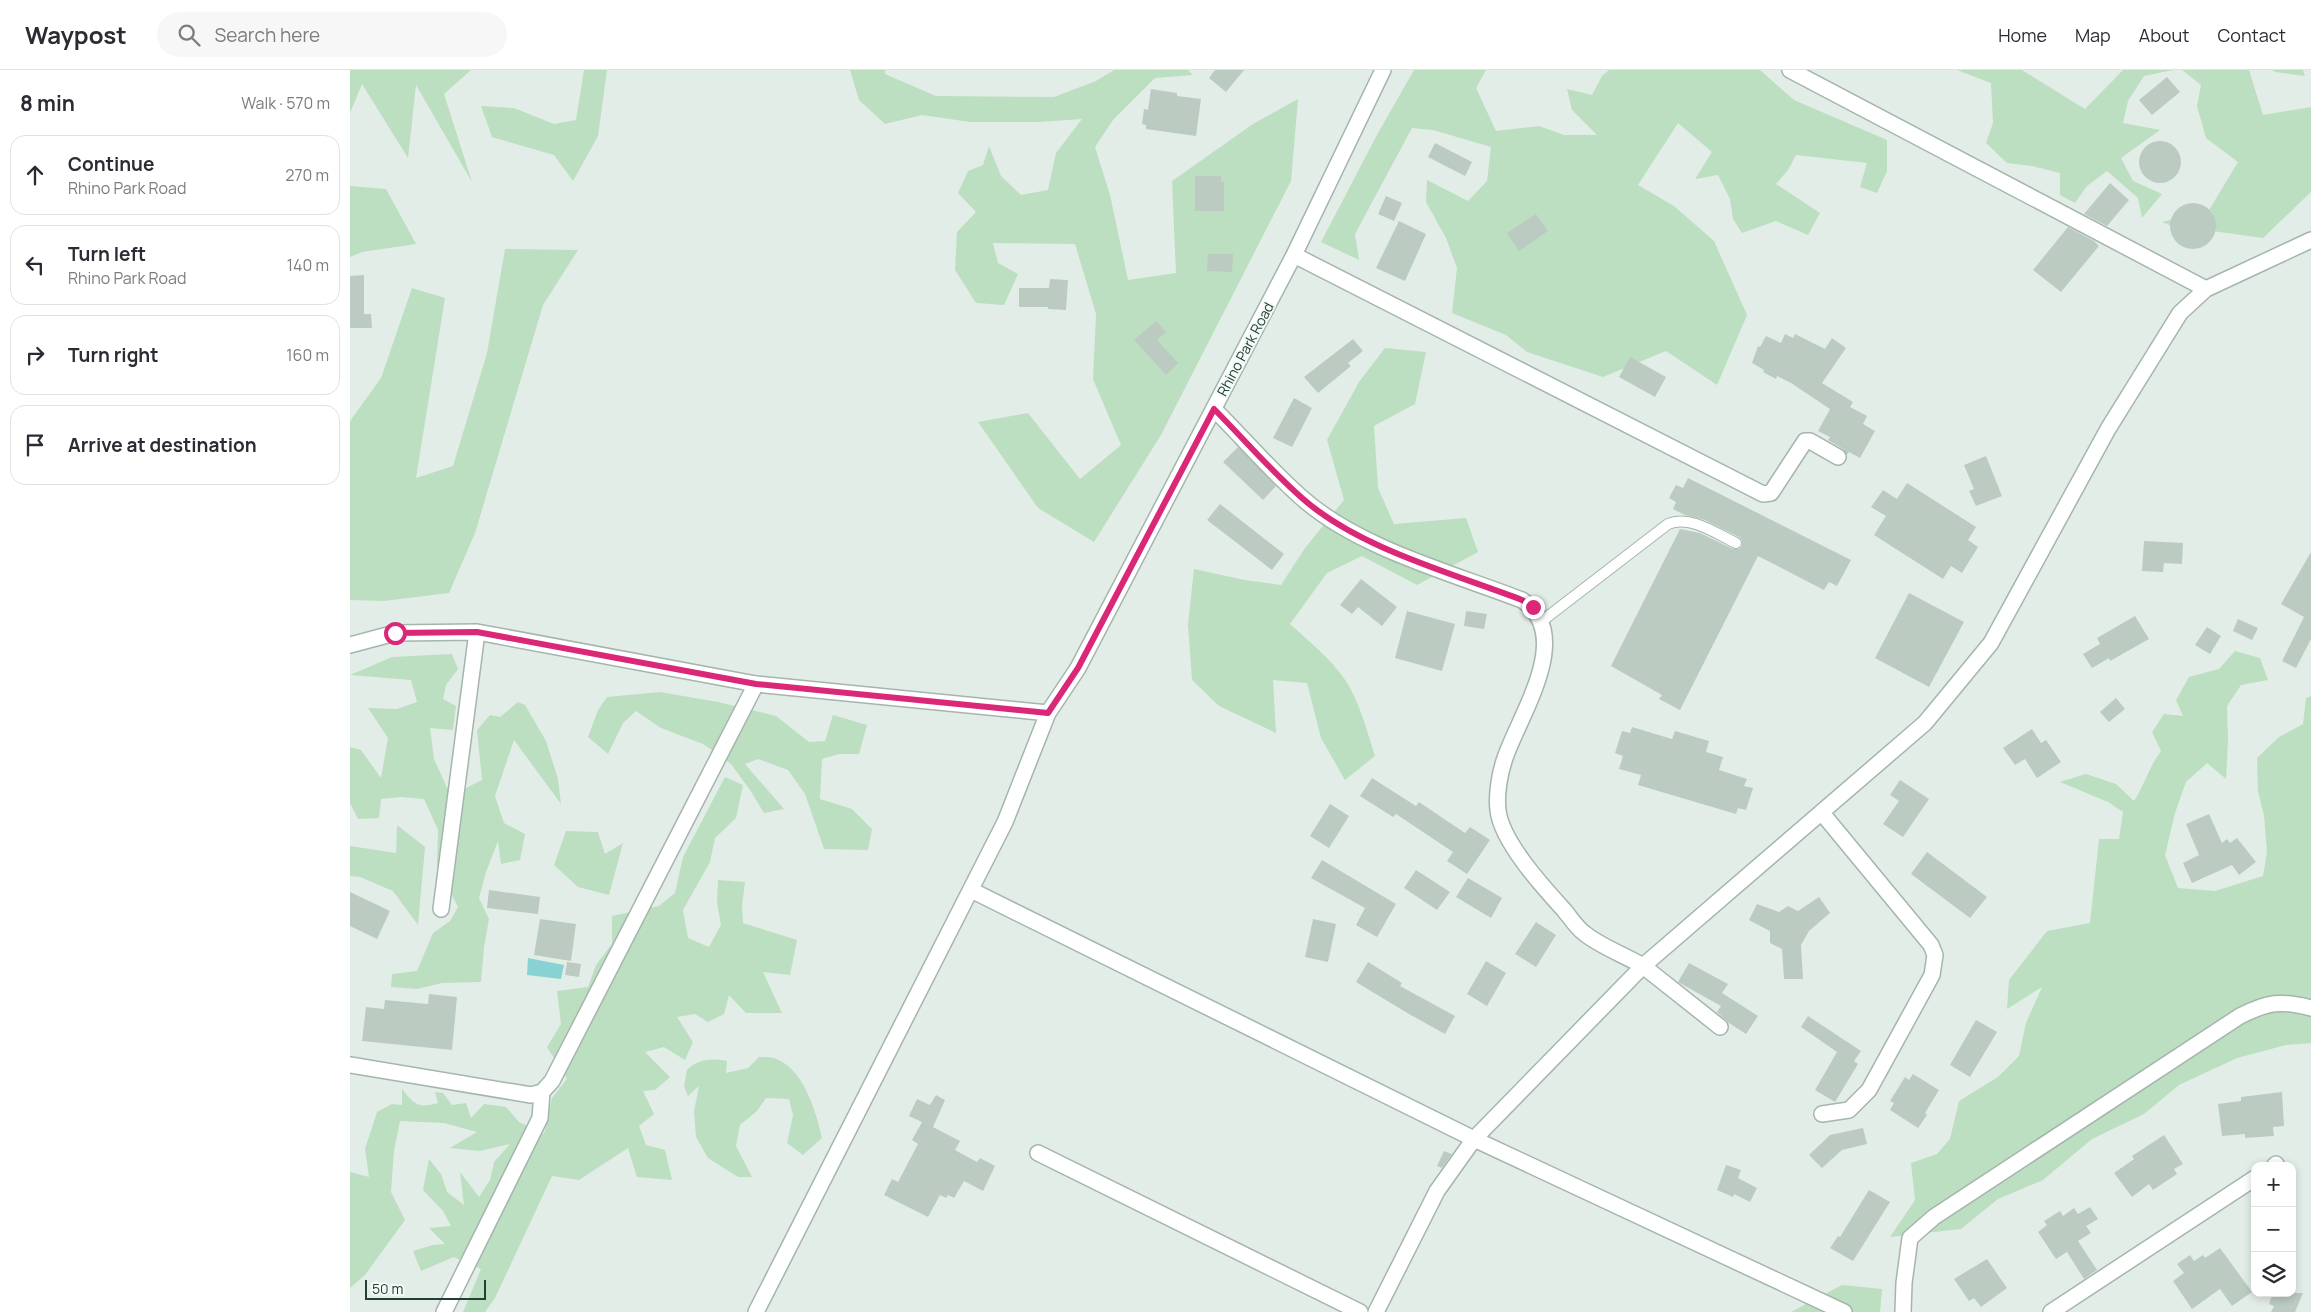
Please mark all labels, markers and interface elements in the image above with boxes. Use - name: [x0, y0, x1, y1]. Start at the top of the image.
- search box: [157, 12, 507, 57]
- text: Waypost: [25, 18, 127, 51]
- icon: search: [175, 21, 203, 49]
- text: Search here: [215, 22, 320, 48]
- text: Home: [1998, 23, 2047, 47]
- text: Map: [2075, 23, 2111, 47]
- text: About: [2139, 23, 2189, 47]
- text: Contact: [2217, 23, 2286, 47]
- text: 8 min: [20, 89, 75, 117]
- text: Walk · 570 m: [241, 92, 330, 114]
- text: Continue: [68, 151, 154, 177]
- icon: ahead: [21, 161, 49, 189]
- text: 270 m: [285, 164, 329, 186]
- text: Rhino Park Road: [68, 177, 186, 199]
- text: Turn left: [68, 241, 146, 267]
- icon: left: [21, 251, 49, 279]
- text: 140 m: [287, 254, 329, 276]
- text: Rhino Park Road: [68, 267, 186, 289]
- street label: Rhino Park Road: [1212, 299, 1278, 399]
- icon: right: [21, 341, 49, 369]
- text: Turn right: [68, 342, 158, 368]
- text: 160 m: [286, 344, 329, 366]
- icon: arrive: [21, 431, 49, 459]
- text: Arrive at destination: [68, 432, 257, 458]
- route end: [1522, 596, 1545, 619]
- route start: [384, 622, 407, 645]
- map controls: [2251, 1162, 2296, 1297]
- button: +: [2251, 1162, 2296, 1207]
- button: −: [2251, 1207, 2296, 1252]
- button: layers: [2251, 1252, 2296, 1297]
- scale bar: [365, 1277, 486, 1300]
- text: 50 m: [372, 1279, 403, 1298]

